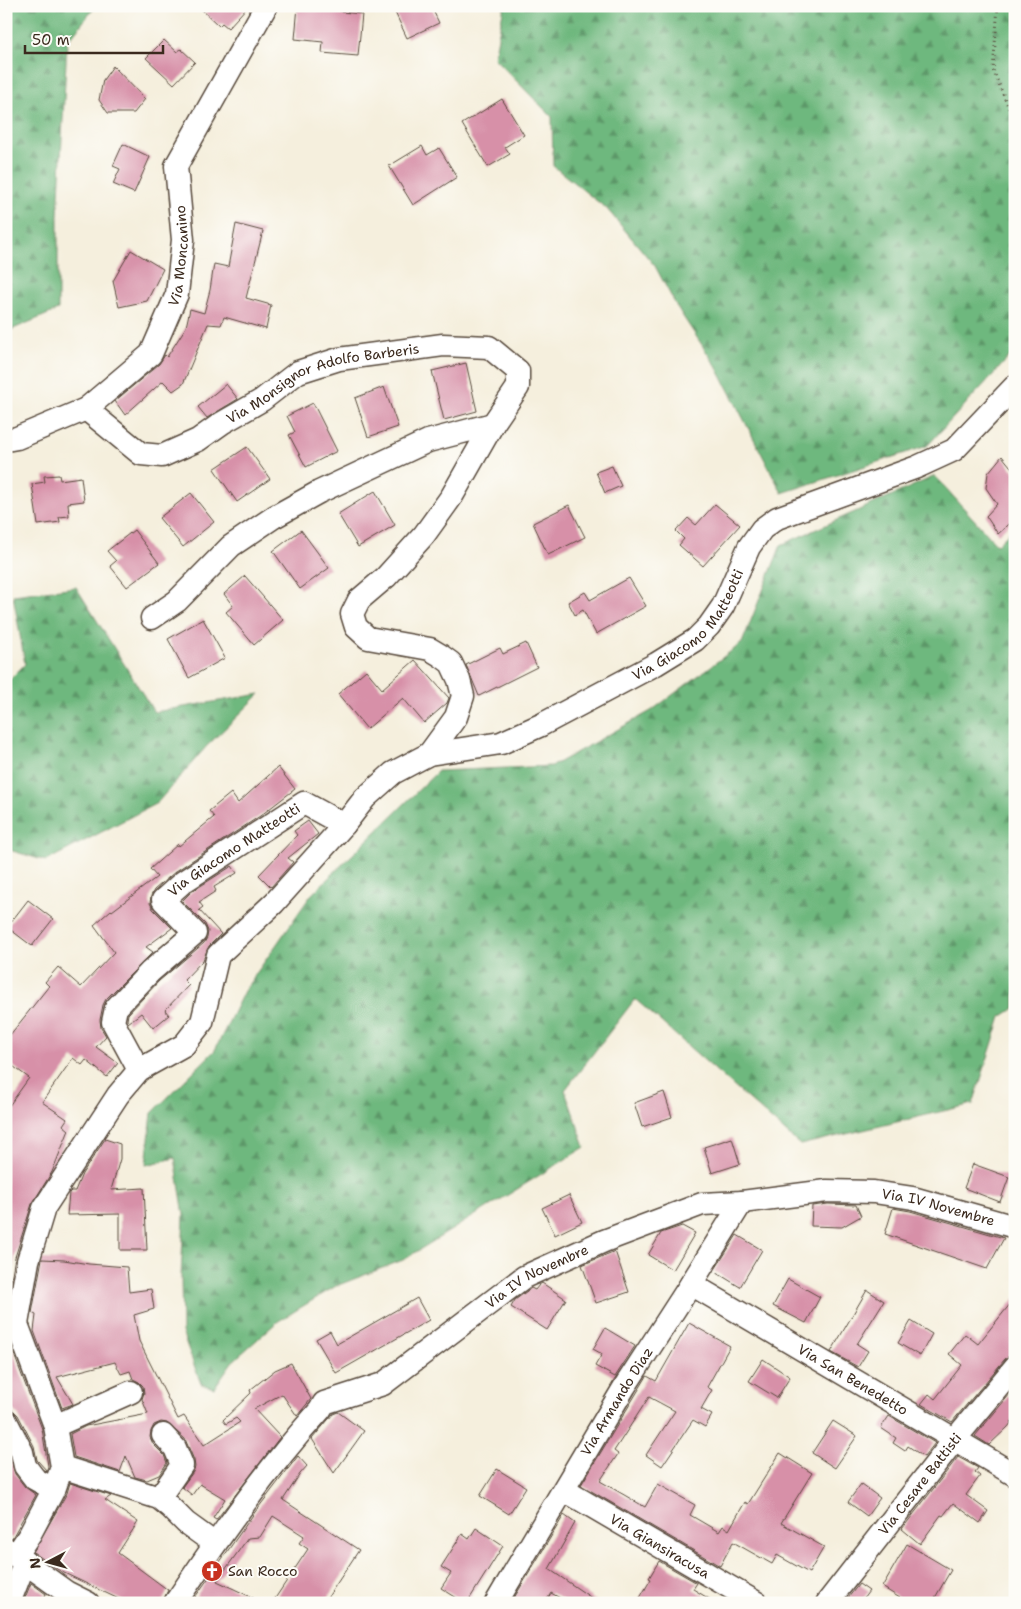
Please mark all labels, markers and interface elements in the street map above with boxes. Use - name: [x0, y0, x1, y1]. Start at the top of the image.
- scale bar: [25, 22, 162, 54]
- text: 50 m: [32, 30, 70, 50]
- street label: Via Moncanino: [164, 204, 192, 309]
- street label: Via Monsignor Adolfo Barberis: [223, 339, 420, 428]
- street label: Via Giacomo Matteotti: [629, 566, 747, 684]
- street label: Via Giacomo Matteotti: [164, 799, 303, 900]
- street label: Via IV Novembre: [880, 1184, 997, 1230]
- street label: Via IV Novembre: [481, 1240, 591, 1312]
- street label: Via San Benedetto: [794, 1340, 911, 1419]
- street label: Via Armando Diaz: [577, 1344, 657, 1459]
- street label: Via Cesare Battisti: [874, 1429, 965, 1539]
- street label: Via Giansiracusa: [606, 1510, 713, 1583]
- north arrow: [22, 1536, 72, 1586]
- text: N: [26, 1557, 45, 1570]
- church icon: San Rocco: [200, 1559, 224, 1583]
- place label: San Rocco: [228, 1562, 297, 1580]

